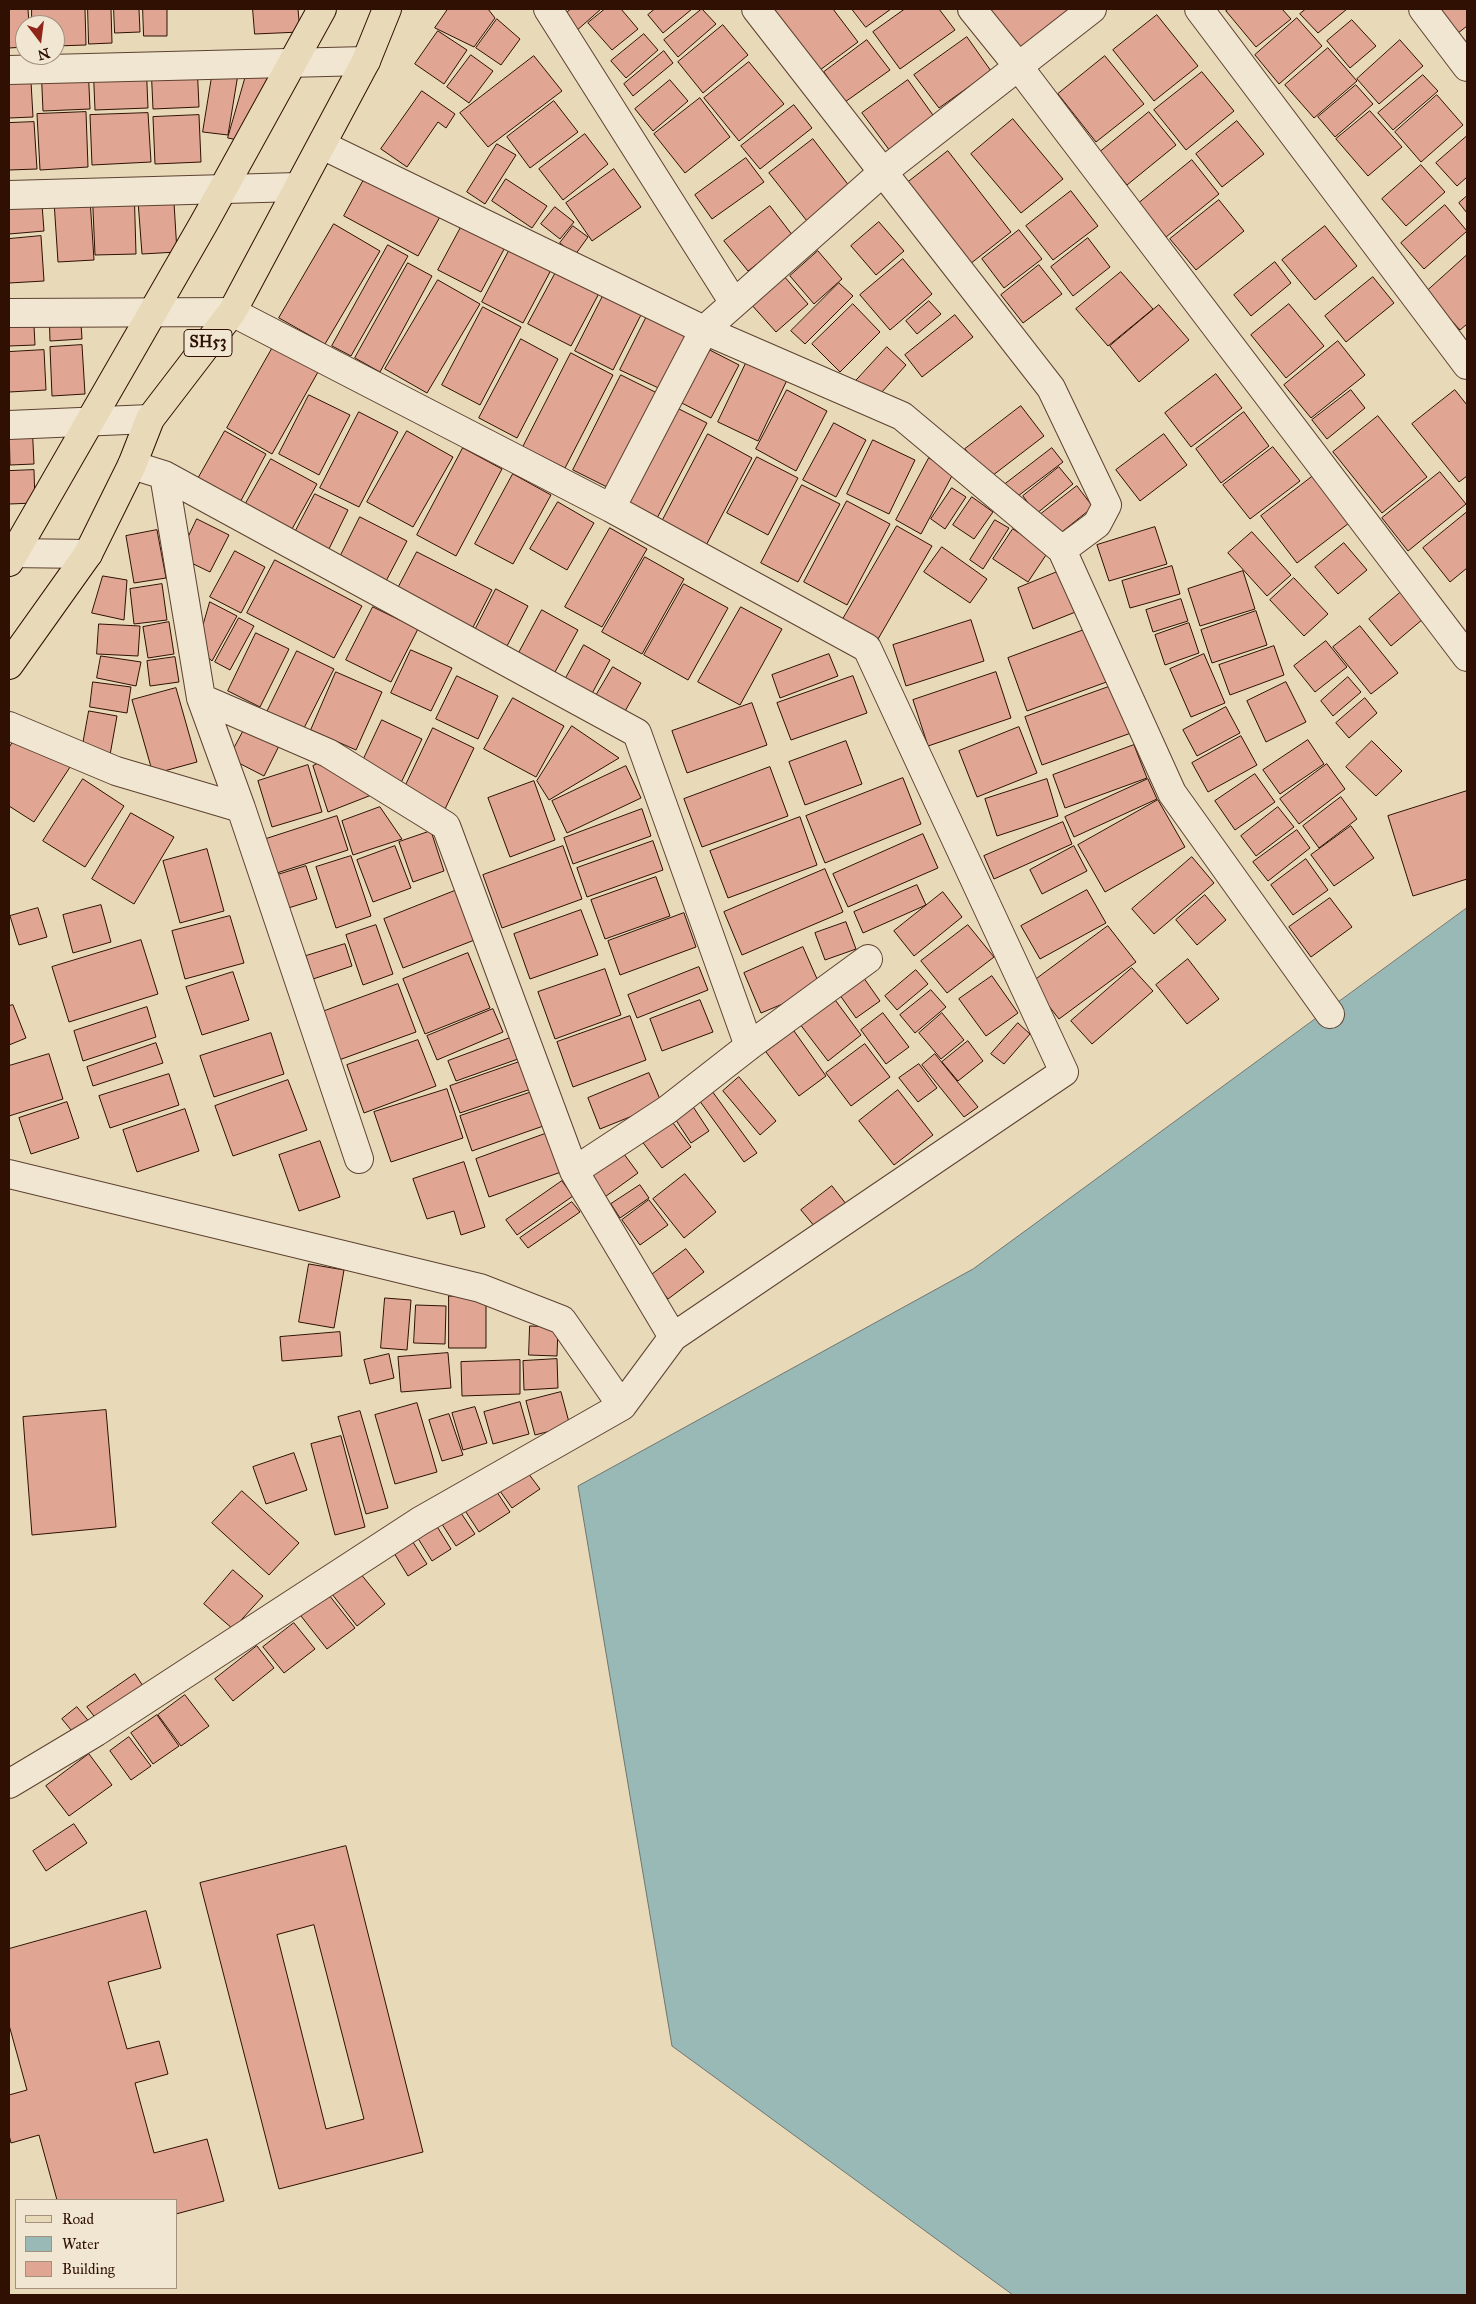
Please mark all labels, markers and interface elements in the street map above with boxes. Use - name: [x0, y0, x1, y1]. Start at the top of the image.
- north arrow: [15, 15, 65, 65]
- text: N: [36, 44, 52, 64]
- road number: SH53: [184, 329, 232, 356]
- legend: [15, 2199, 178, 2289]
- text: Road: [62, 2210, 94, 2228]
- text: Water: [62, 2235, 99, 2253]
- text: Building: [62, 2260, 115, 2278]

